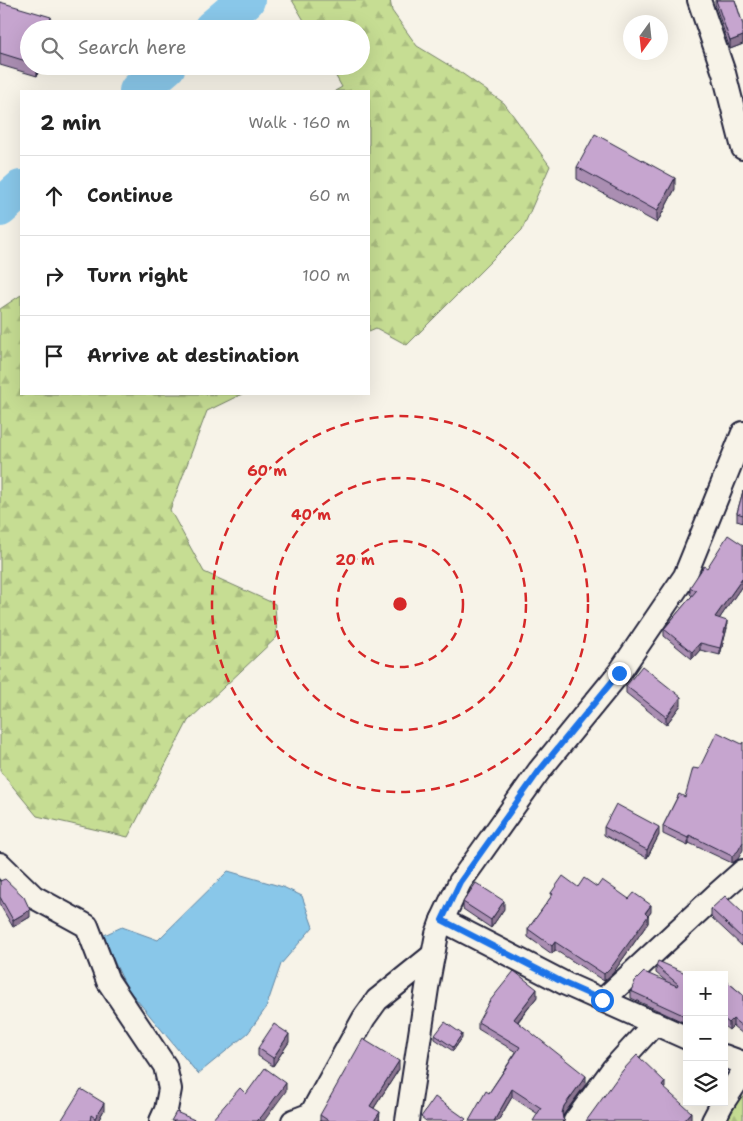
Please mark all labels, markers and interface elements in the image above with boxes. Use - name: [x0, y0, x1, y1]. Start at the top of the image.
- north arrow: [623, 15, 668, 60]
- search box: [20, 20, 370, 75]
- icon: search: [38, 34, 66, 62]
- text: Search here: [78, 35, 187, 60]
- text: 2 min: [40, 109, 101, 137]
- text: Walk · 160 m: [249, 112, 350, 133]
- icon: ahead: [40, 182, 68, 210]
- text: Continue: [87, 183, 173, 208]
- text: 60 m: [309, 185, 350, 206]
- icon: right: [40, 262, 68, 290]
- text: Turn right: [87, 263, 188, 288]
- text: 100 m: [302, 265, 350, 286]
- icon: arrive: [40, 342, 68, 370]
- text: Arrive at destination: [87, 343, 299, 368]
- text: 60 m: [247, 461, 287, 481]
- text: 40 m: [291, 505, 331, 525]
- text: 20 m: [335, 550, 375, 570]
- centre of rings: [391, 595, 409, 613]
- route end: [608, 662, 631, 685]
- map controls: [683, 971, 728, 1106]
- button: +: [683, 971, 728, 1016]
- route start: [591, 989, 614, 1012]
- button: −: [683, 1016, 728, 1061]
- button: layers: [683, 1061, 728, 1106]

